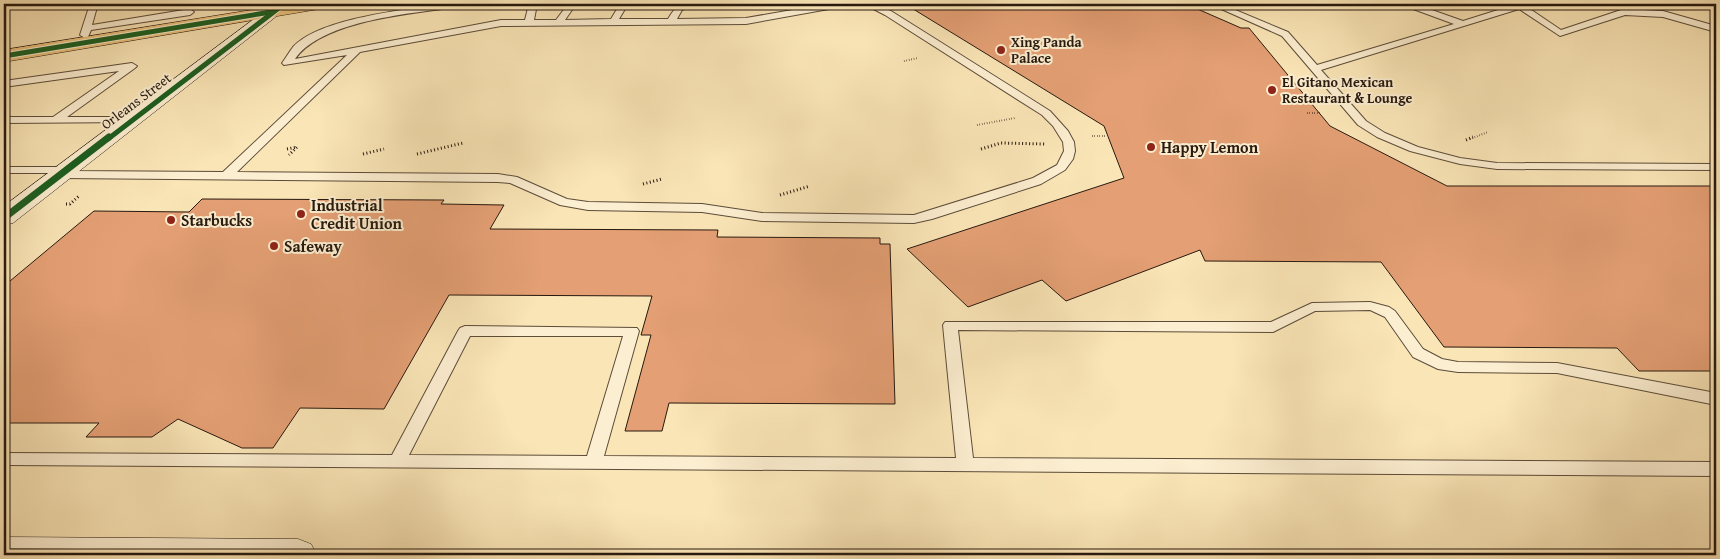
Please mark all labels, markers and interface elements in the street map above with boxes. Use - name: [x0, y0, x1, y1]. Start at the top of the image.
- place label: Xing Panda Palace: [1011, 32, 1083, 68]
- marker: Xing Panda Palace: [995, 44, 1007, 56]
- street label: Orleans Street: [97, 68, 175, 134]
- place label: El Gitano Mexican Restaurant & Lounge: [1282, 72, 1413, 108]
- marker: El Gitano Mexican Restaurant & Lounge: [1266, 84, 1278, 96]
- place label: Happy Lemon: [1161, 135, 1259, 159]
- marker: Happy Lemon: [1145, 141, 1157, 153]
- place label: Industrial Credit Union: [311, 193, 402, 235]
- place label: Starbucks: [181, 208, 252, 232]
- marker: Industrial Credit Union: [295, 208, 307, 220]
- marker: Starbucks: [165, 214, 177, 226]
- place label: Safeway: [284, 234, 343, 258]
- marker: Safeway: [268, 240, 280, 252]

